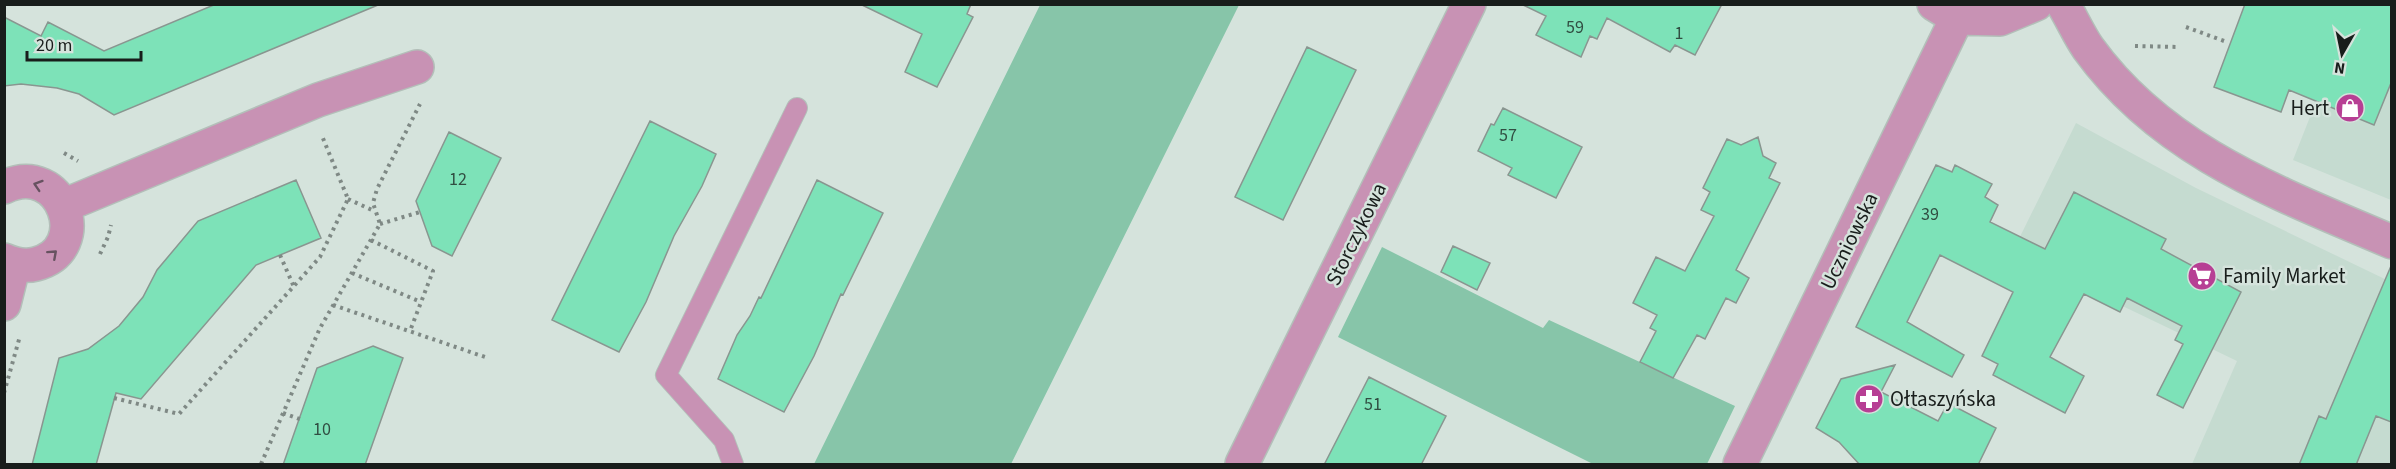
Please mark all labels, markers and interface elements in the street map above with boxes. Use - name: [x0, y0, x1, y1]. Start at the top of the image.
- house number: 59: [1566, 15, 1584, 40]
- house number: 1: [1675, 21, 1683, 46]
- scale bar: [27, 24, 141, 62]
- north arrow: [2312, 24, 2372, 84]
- text: 20 m: [36, 33, 72, 58]
- text: N: [2333, 56, 2347, 80]
- shop icon: Hert: [2334, 92, 2366, 124]
- place label: Hert: [2291, 93, 2329, 123]
- house number: 57: [1499, 123, 1517, 148]
- house number: 12: [449, 167, 467, 192]
- street label: Storczykowa: [1318, 178, 1394, 290]
- one-way arrow: [33, 180, 44, 192]
- street label: Uczniowska: [1813, 187, 1885, 295]
- house number: 39: [1921, 202, 1939, 227]
- one-way arrow: [46, 250, 56, 261]
- supermarket icon: Family Market: [2186, 260, 2218, 292]
- place label: Family Market: [2223, 261, 2346, 291]
- pharmacy icon: Ołtaszyńska: [1853, 383, 1885, 415]
- place label: Ołtaszyńska: [1890, 384, 1996, 414]
- house number: 51: [1364, 392, 1382, 417]
- house number: 10: [313, 417, 331, 442]

